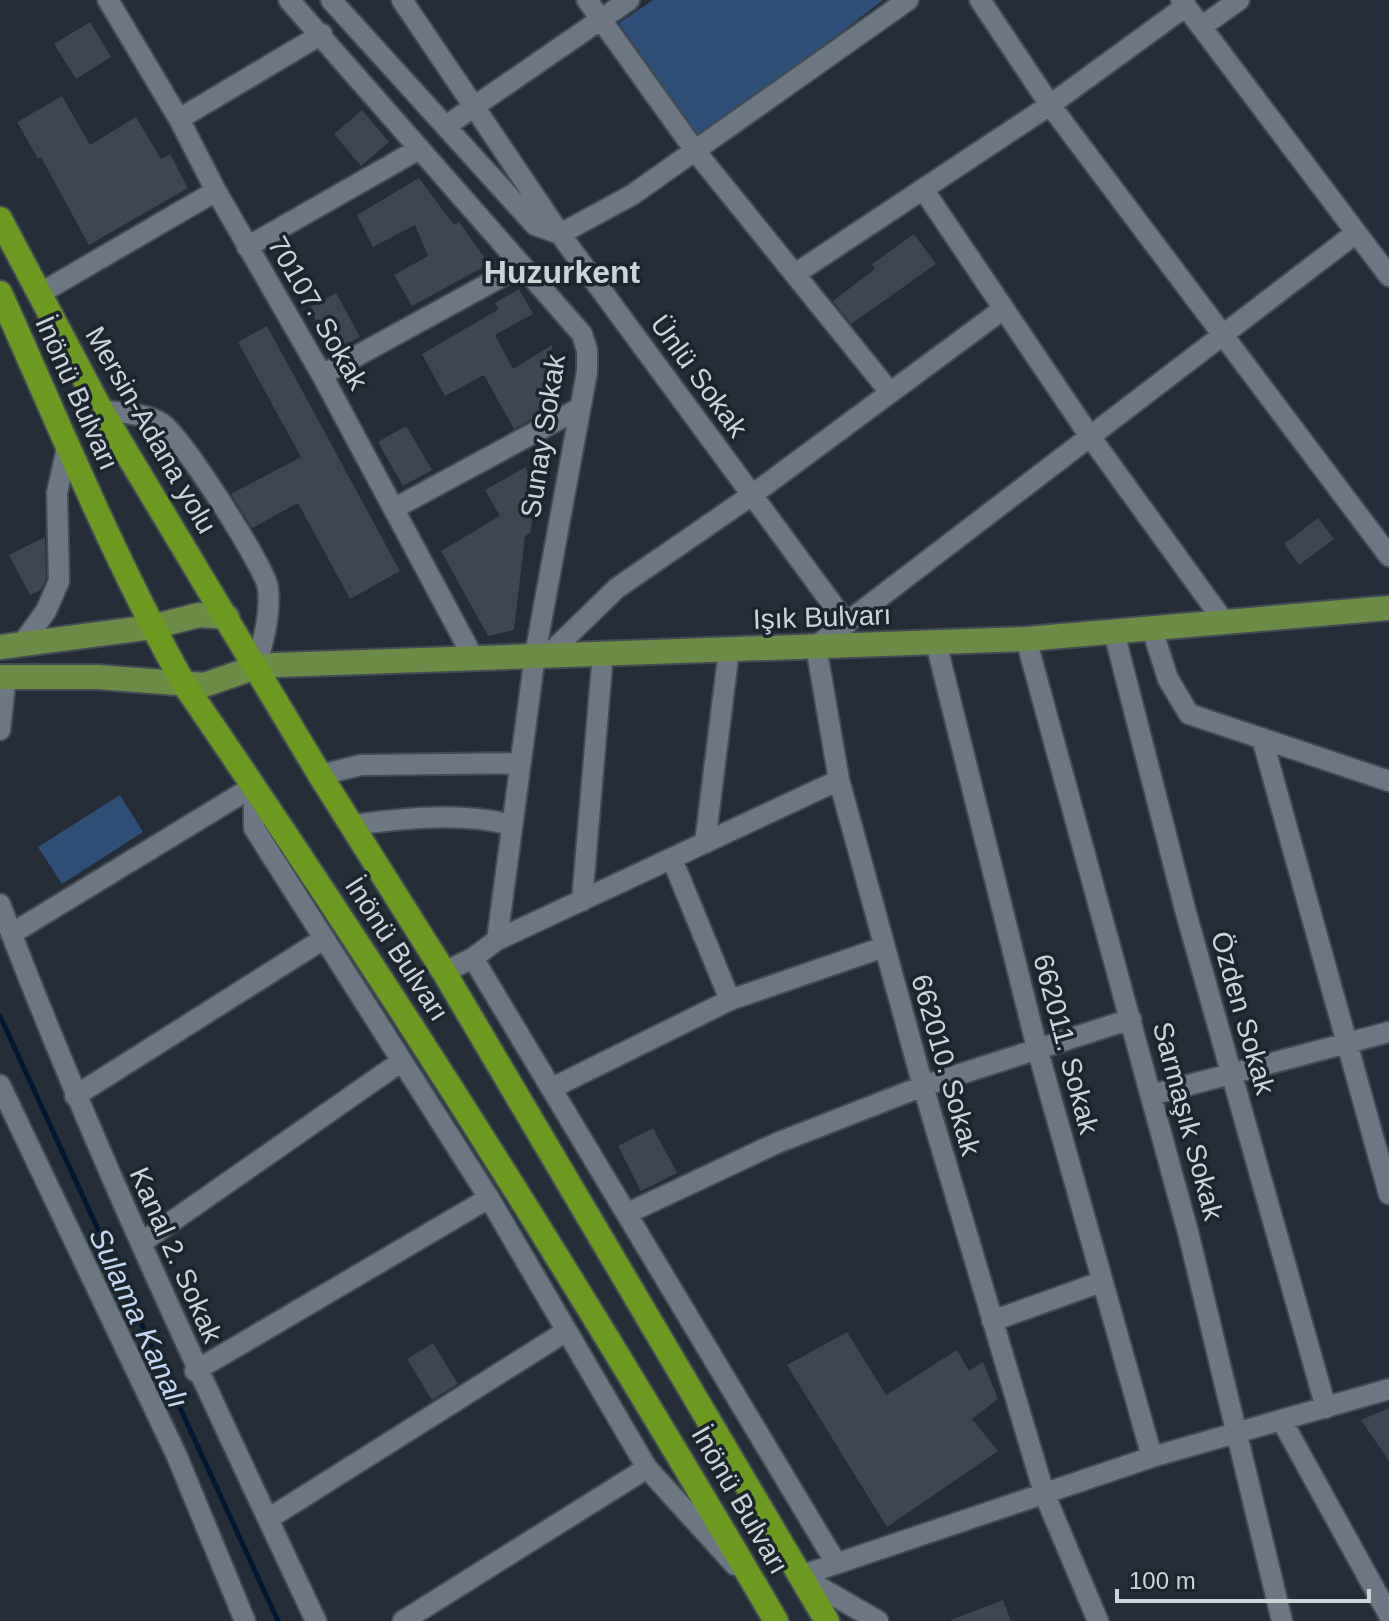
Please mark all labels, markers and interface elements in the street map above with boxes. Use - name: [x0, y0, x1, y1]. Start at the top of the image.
- street label: 70107. Sokak: [262, 231, 375, 396]
- district label: Huzurkent: [484, 254, 641, 290]
- street label: Ünlü Sokak: [644, 309, 754, 444]
- street label: İnönü Bulvarı: [29, 311, 125, 475]
- street label: Mersin-Adana yolu: [79, 321, 223, 539]
- street label: Sunay Sokak: [515, 351, 571, 520]
- street label: Işık Bulvarı: [752, 599, 892, 635]
- street label: İnönü Bulvarı: [339, 871, 455, 1027]
- street label: Özden Sokak: [1205, 928, 1281, 1099]
- street label: 662011. Sokak: [1027, 951, 1105, 1138]
- street label: 662010. Sokak: [905, 971, 987, 1160]
- street label: Sarmaşık Sokak: [1147, 1019, 1230, 1224]
- street label: Kanal 2. Sokak: [124, 1163, 229, 1348]
- water label: Sulama Kanalı: [83, 1223, 195, 1413]
- street label: İnönü Bulvarı: [685, 1421, 795, 1579]
- scale bar: [1117, 1553, 1369, 1603]
- text: 100 m: [1129, 1567, 1196, 1594]

